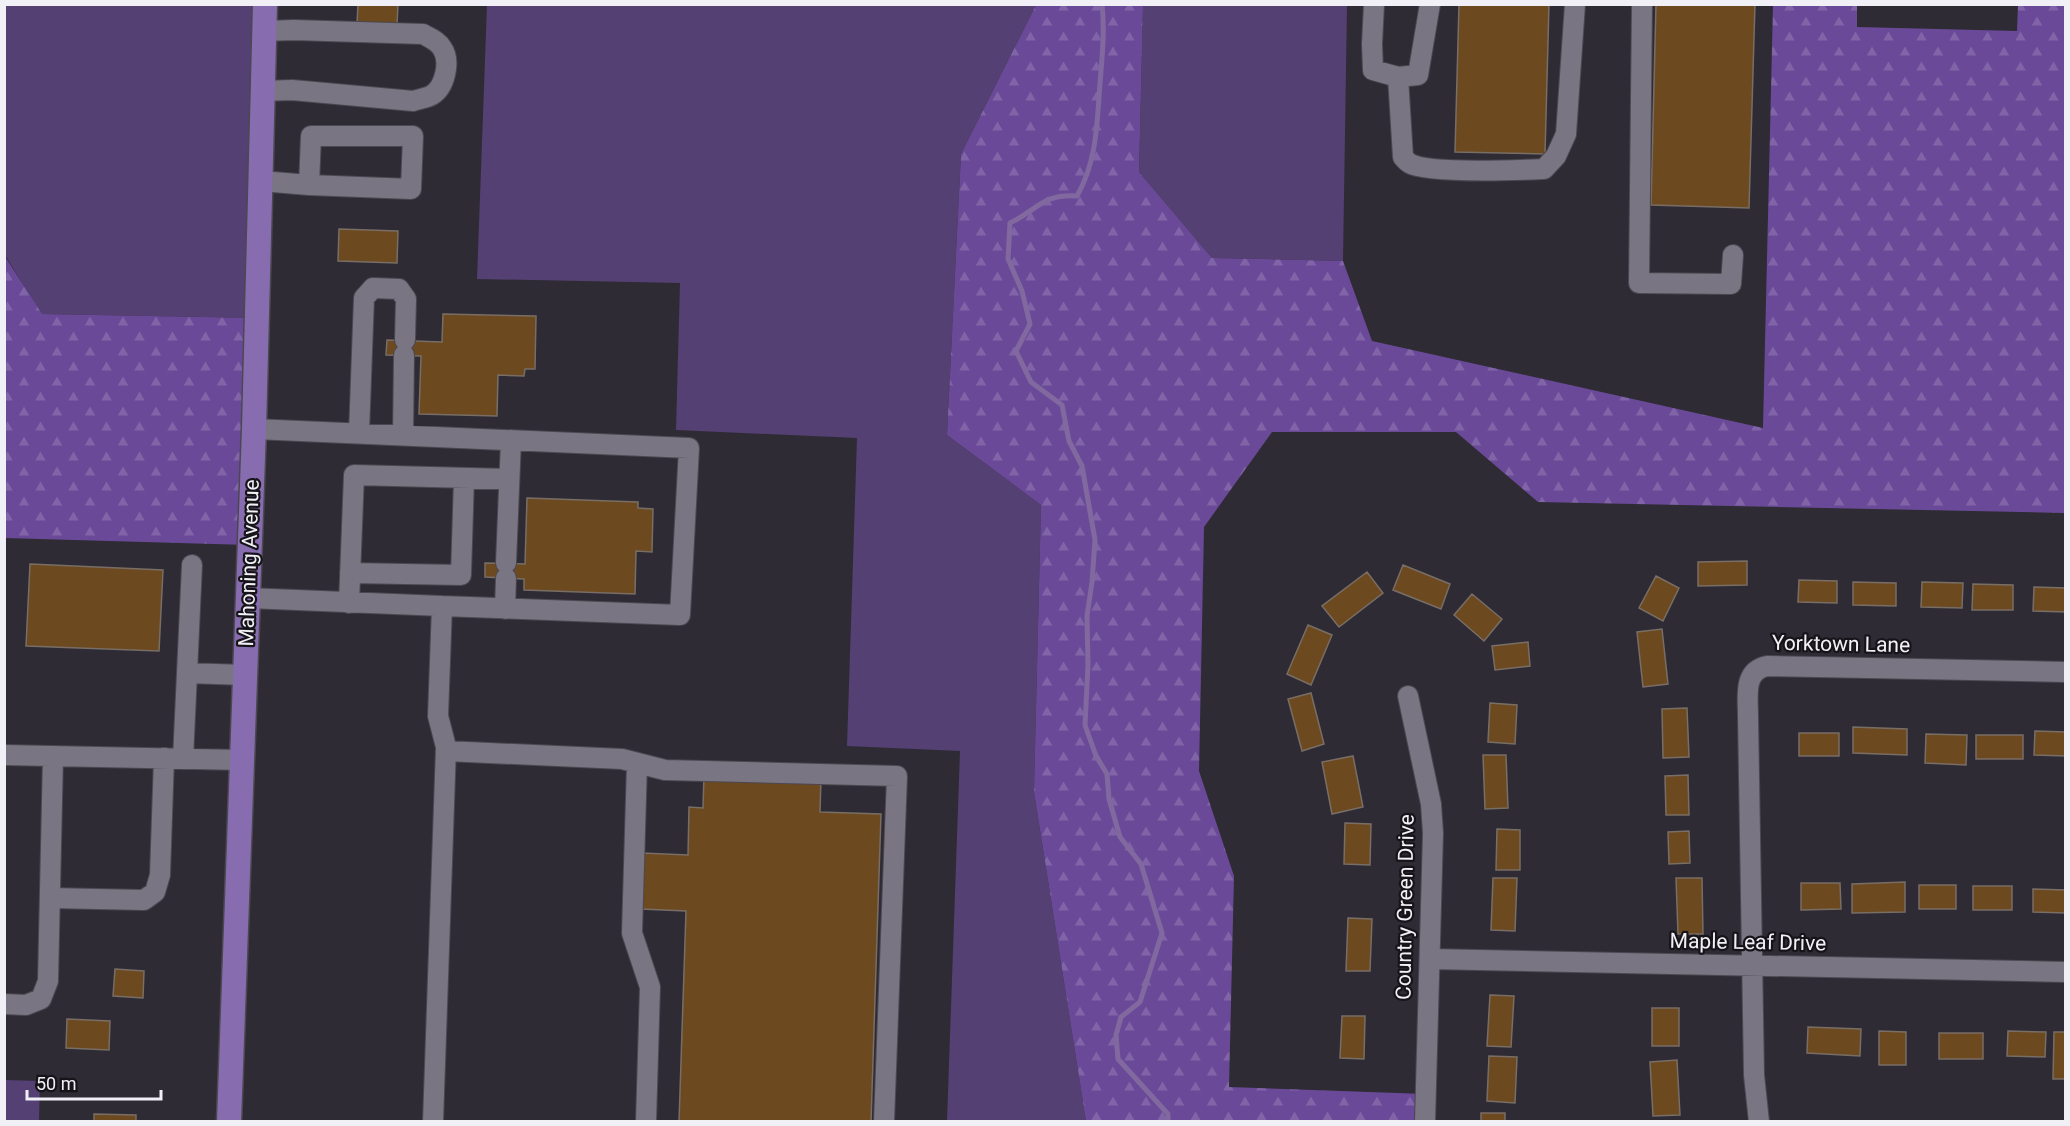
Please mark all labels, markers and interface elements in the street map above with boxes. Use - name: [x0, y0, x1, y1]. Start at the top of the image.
- street label: Mahoning Avenue: [234, 479, 264, 647]
- street label: Yorktown Lane: [1772, 631, 1910, 657]
- street label: Country Green Drive: [1391, 814, 1419, 1000]
- street label: Maple Leaf Drive: [1670, 929, 1826, 955]
- scale bar: [27, 1063, 160, 1101]
- text: 50 m: [36, 1073, 76, 1094]

